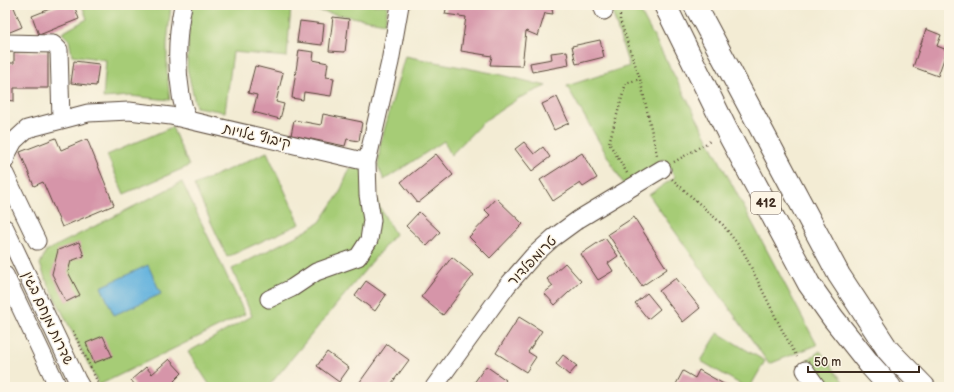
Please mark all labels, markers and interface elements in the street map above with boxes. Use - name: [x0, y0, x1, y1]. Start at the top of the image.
- street label: קיבוץ גלויות: [220, 120, 293, 152]
- road number: 412: [751, 192, 781, 214]
- street label: טרומפלדור: [504, 232, 560, 290]
- street label: שדרות מנחם בגין: [19, 269, 77, 368]
- scale bar: [808, 348, 919, 374]
- text: 50 m: [814, 355, 841, 370]

